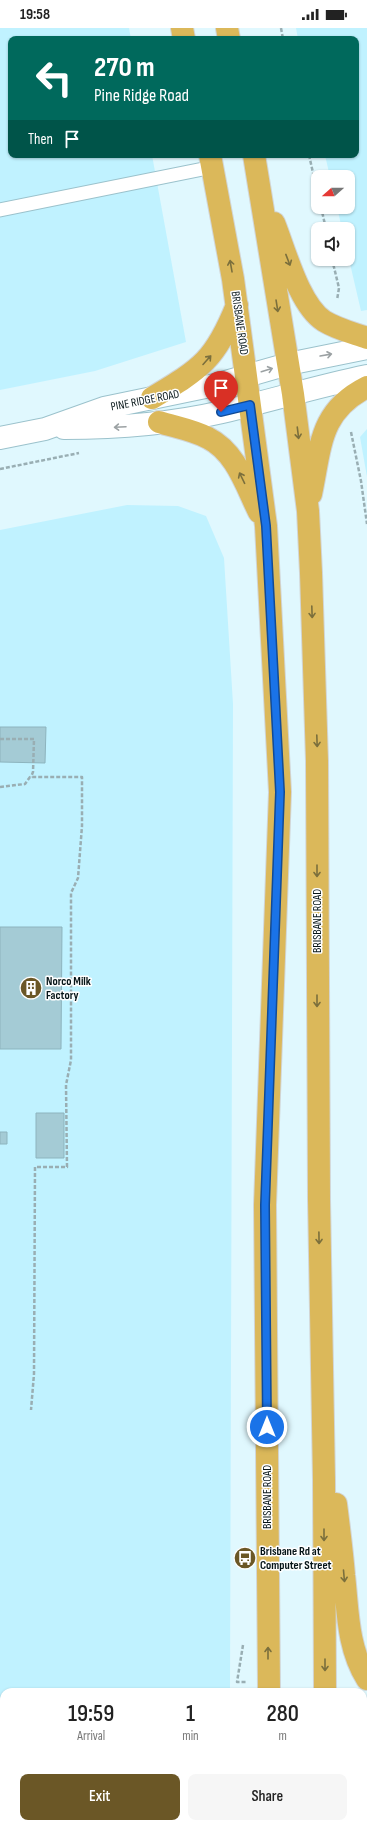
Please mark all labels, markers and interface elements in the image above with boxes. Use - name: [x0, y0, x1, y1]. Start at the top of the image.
- text: 19:58: [20, 5, 50, 24]
- text: 270 m: [94, 51, 155, 84]
- icon: left: [28, 52, 80, 104]
- text: Pine Ridge Road: [94, 85, 189, 106]
- icon: arrive: [61, 128, 83, 150]
- text: Then: [28, 130, 53, 149]
- north arrow: [311, 170, 355, 214]
- map controls: [311, 170, 355, 266]
- button: sound: [311, 222, 355, 266]
- one-way arrow: [285, 253, 293, 265]
- one-way arrow: [227, 260, 235, 273]
- street label: BRISBANE ROAD: [228, 290, 251, 356]
- one-way arrow: [273, 299, 281, 312]
- one-way arrow: [319, 351, 332, 359]
- one-way arrow: [202, 355, 212, 365]
- one-way arrow: [261, 366, 274, 373]
- pin: [204, 371, 238, 412]
- icon: arrive: [210, 377, 232, 399]
- street label: PINE RIDGE ROAD: [110, 386, 181, 414]
- one-way arrow: [114, 423, 127, 431]
- one-way arrow: [294, 426, 302, 439]
- one-way arrow: [238, 473, 245, 485]
- one-way arrow: [308, 605, 316, 618]
- one-way arrow: [313, 734, 320, 747]
- one-way arrow: [313, 864, 321, 877]
- street label: BRISBANE ROAD: [310, 889, 325, 953]
- place label: Norco Milk Factory: [46, 974, 91, 1003]
- building icon: Norco Milk Factory: [18, 975, 44, 1001]
- one-way arrow: [313, 994, 321, 1007]
- one-way arrow: [315, 1231, 323, 1244]
- position arrow: [246, 1406, 288, 1448]
- street label: BRISBANE ROAD: [260, 1465, 275, 1529]
- one-way arrow: [320, 1528, 328, 1541]
- place label: Brisbane Rd at Computer Street: [260, 1544, 331, 1573]
- bus stop icon: Brisbane Rd at Computer Street: [232, 1545, 258, 1571]
- one-way arrow: [341, 1569, 348, 1582]
- one-way arrow: [264, 1647, 272, 1660]
- one-way arrow: [321, 1658, 329, 1671]
- text: 19:59: [68, 1699, 114, 1728]
- text: 1: [186, 1699, 195, 1728]
- text: 280: [267, 1699, 299, 1728]
- text: Arrival: [77, 1728, 105, 1744]
- text: min: [182, 1728, 199, 1744]
- text: m: [279, 1728, 287, 1744]
- button: Exit: [20, 1774, 180, 1820]
- button: Share: [188, 1774, 347, 1820]

